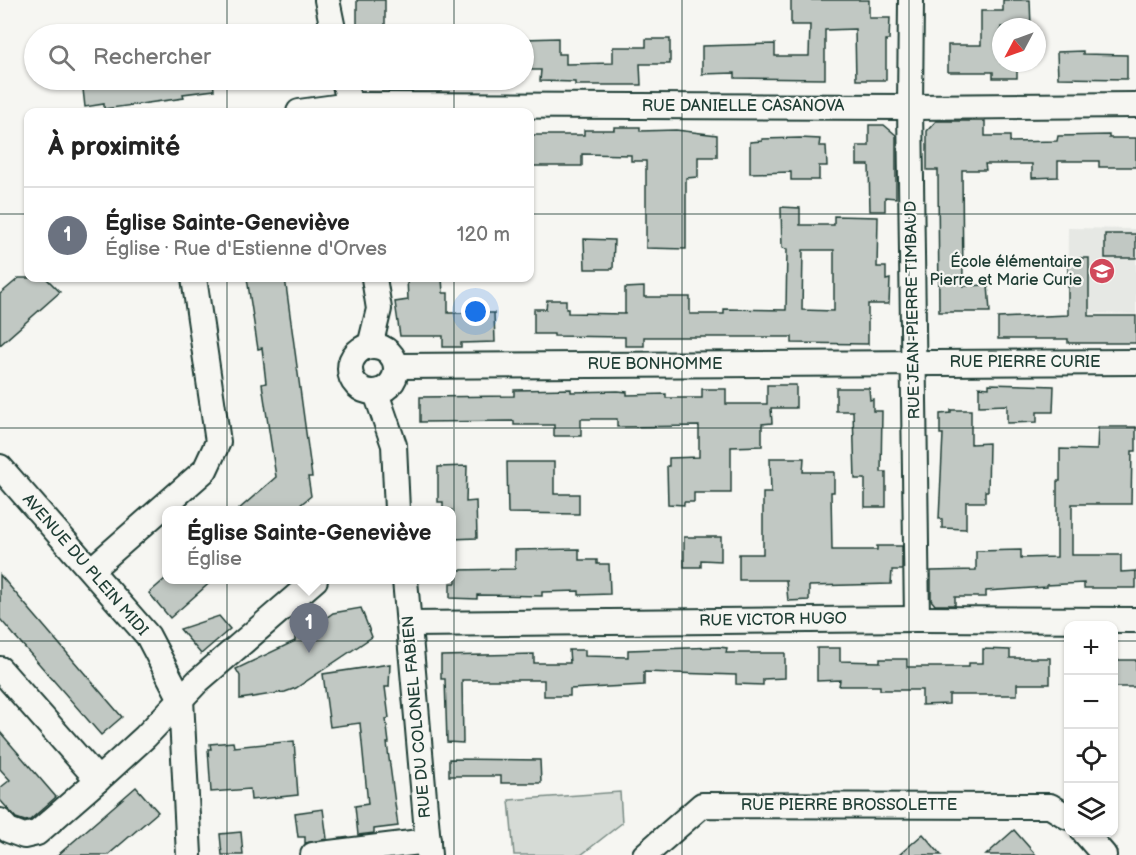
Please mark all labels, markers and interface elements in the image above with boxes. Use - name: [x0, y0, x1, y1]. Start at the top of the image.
- north arrow: [992, 18, 1046, 72]
- search box: [24, 24, 534, 90]
- icon: search: [45, 41, 78, 74]
- text: Rechercher: [93, 44, 211, 71]
- street label: RUE DANIELLE CASANOVA: [642, 97, 845, 116]
- text: À proximité: [48, 132, 180, 163]
- street label: RUE JEAN-PIERRE TIMBAUD: [902, 200, 924, 420]
- text: Église Sainte-Geneviève: [105, 210, 350, 237]
- text: 1: [63, 223, 72, 247]
- text: 120 m: [457, 223, 510, 247]
- text: Église · Rue d'Estienne d'Orves: [105, 237, 387, 261]
- place label: École élémentaire Pierre et Marie Curie: [929, 251, 1083, 290]
- school or university icon: École élémentaire Pierre et Marie Curie: [1087, 256, 1117, 286]
- your location: [461, 297, 490, 326]
- street label: RUE PIERRE CURIE: [949, 353, 1101, 372]
- street label: RUE BONHOMME: [587, 355, 723, 374]
- street label: AVENUE DU PLEIN MIDI: [18, 490, 152, 640]
- popup: [162, 506, 456, 584]
- text: Église Sainte-Geneviève: [187, 520, 431, 547]
- text: Église: [187, 547, 242, 571]
- pin: 1: [290, 604, 328, 653]
- street label: RUE VICTOR HUGO: [699, 609, 847, 631]
- street label: RUE DU COLONEL FABIEN: [399, 615, 435, 819]
- map controls: [1064, 621, 1118, 837]
- button: +: [1064, 621, 1118, 675]
- button: −: [1064, 675, 1118, 729]
- button: locate: [1064, 729, 1118, 783]
- button: layers: [1064, 783, 1118, 837]
- street label: RUE PIERRE BROSSOLETTE: [741, 796, 957, 815]

